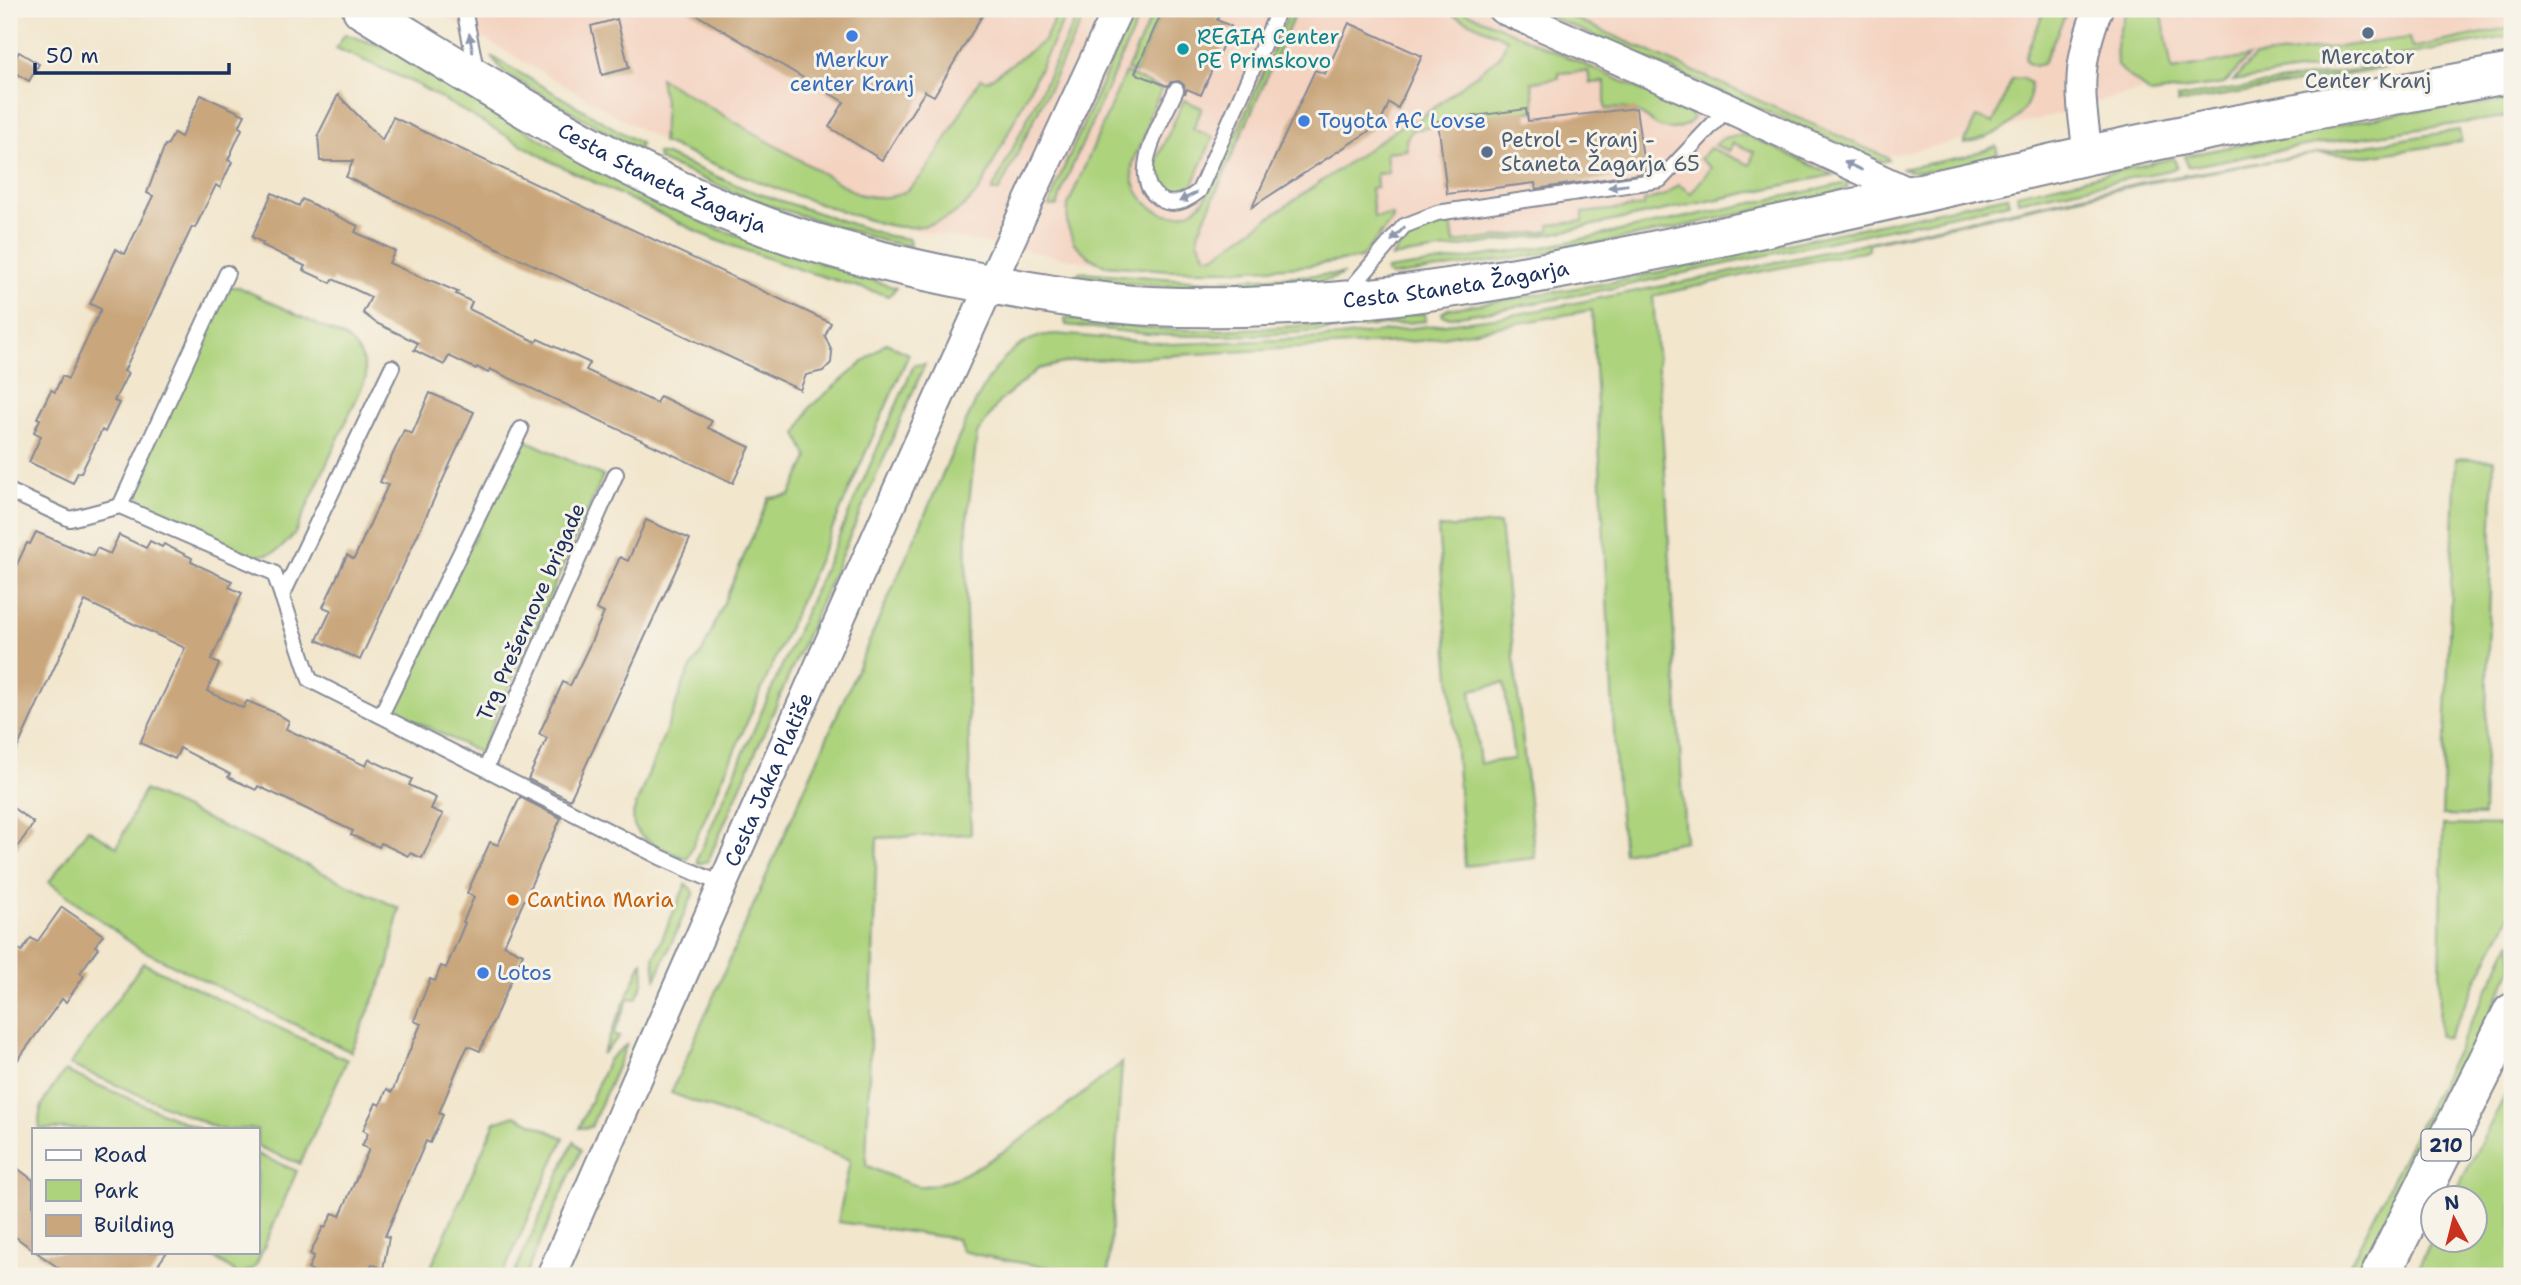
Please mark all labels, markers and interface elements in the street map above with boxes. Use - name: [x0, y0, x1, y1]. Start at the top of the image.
- place label: REGIA Center PE Primskovo: [1197, 23, 1339, 75]
- marker: Mercator Center Kranj: [2360, 25, 2376, 41]
- marker: Merkur center Kranj: [844, 28, 860, 44]
- scale bar: [35, 32, 229, 76]
- one-way arrow: [466, 32, 477, 54]
- marker: REGIA Center PE Primskovo: [1175, 41, 1191, 57]
- text: 50 m: [46, 42, 99, 70]
- place label: Mercator Center Kranj: [2305, 43, 2431, 95]
- place label: Merkur center Kranj: [790, 46, 914, 98]
- place label: Toyota AC Lovse: [1318, 107, 1486, 135]
- marker: Toyota AC Lovse: [1296, 113, 1312, 129]
- street label: Cesta Staneta Žagarja: [553, 116, 770, 240]
- place label: Petrol - Kranj - Staneta Žagarja 65: [1501, 126, 1700, 178]
- marker: Petrol - Kranj - Staneta Žagarja 65: [1479, 144, 1495, 160]
- one-way arrow: [1843, 160, 1863, 172]
- one-way arrow: [1607, 181, 1629, 192]
- one-way arrow: [1178, 192, 1198, 203]
- one-way arrow: [1390, 225, 1407, 242]
- street label: Cesta Staneta Žagarja: [1342, 254, 1571, 315]
- street label: Trg Prešernove brigade: [470, 499, 592, 725]
- street label: Cesta Jaka Platiše: [718, 688, 819, 871]
- place label: Cantina Maria: [527, 886, 673, 914]
- marker: Cantina Maria: [505, 892, 521, 908]
- place label: Lotos: [497, 959, 552, 987]
- marker: Lotos: [475, 965, 491, 981]
- legend: [32, 1128, 259, 1254]
- road number: 210: [2422, 1130, 2470, 1161]
- text: Road: [94, 1141, 147, 1169]
- text: Park: [94, 1177, 139, 1205]
- north arrow: [2420, 1184, 2490, 1254]
- text: N: [2443, 1189, 2461, 1216]
- text: Building: [94, 1211, 174, 1239]

